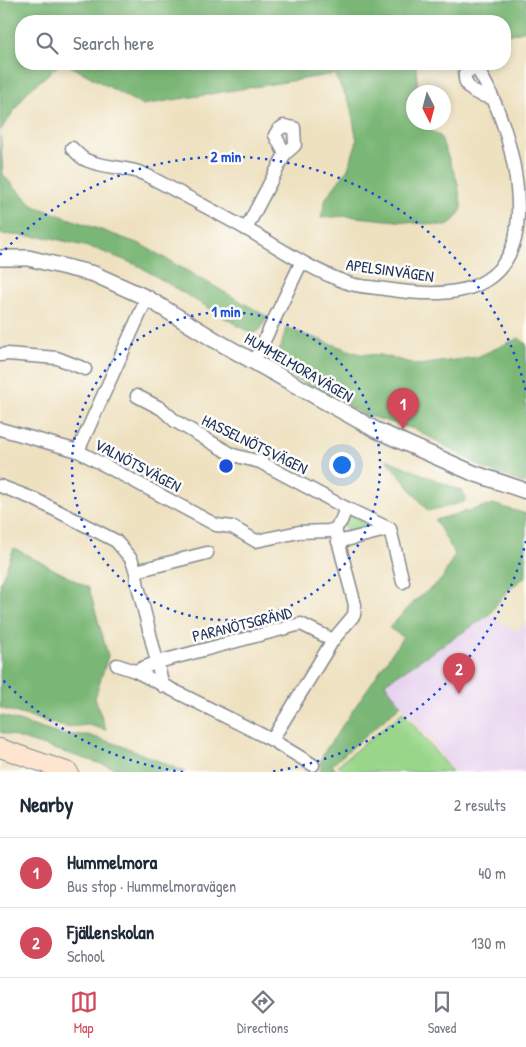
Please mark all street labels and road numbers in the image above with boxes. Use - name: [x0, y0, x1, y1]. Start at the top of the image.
- street label: APELSINVÄGEN: [345, 253, 435, 287]
- street label: HUMMELMORAVÄGEN: [241, 327, 357, 407]
- street label: HASSELNÖTSVÄGEN: [198, 409, 312, 479]
- street label: VALNÖTSVÄGEN: [91, 433, 185, 497]
- street label: PARANÖTSGRÄND: [190, 601, 294, 647]

